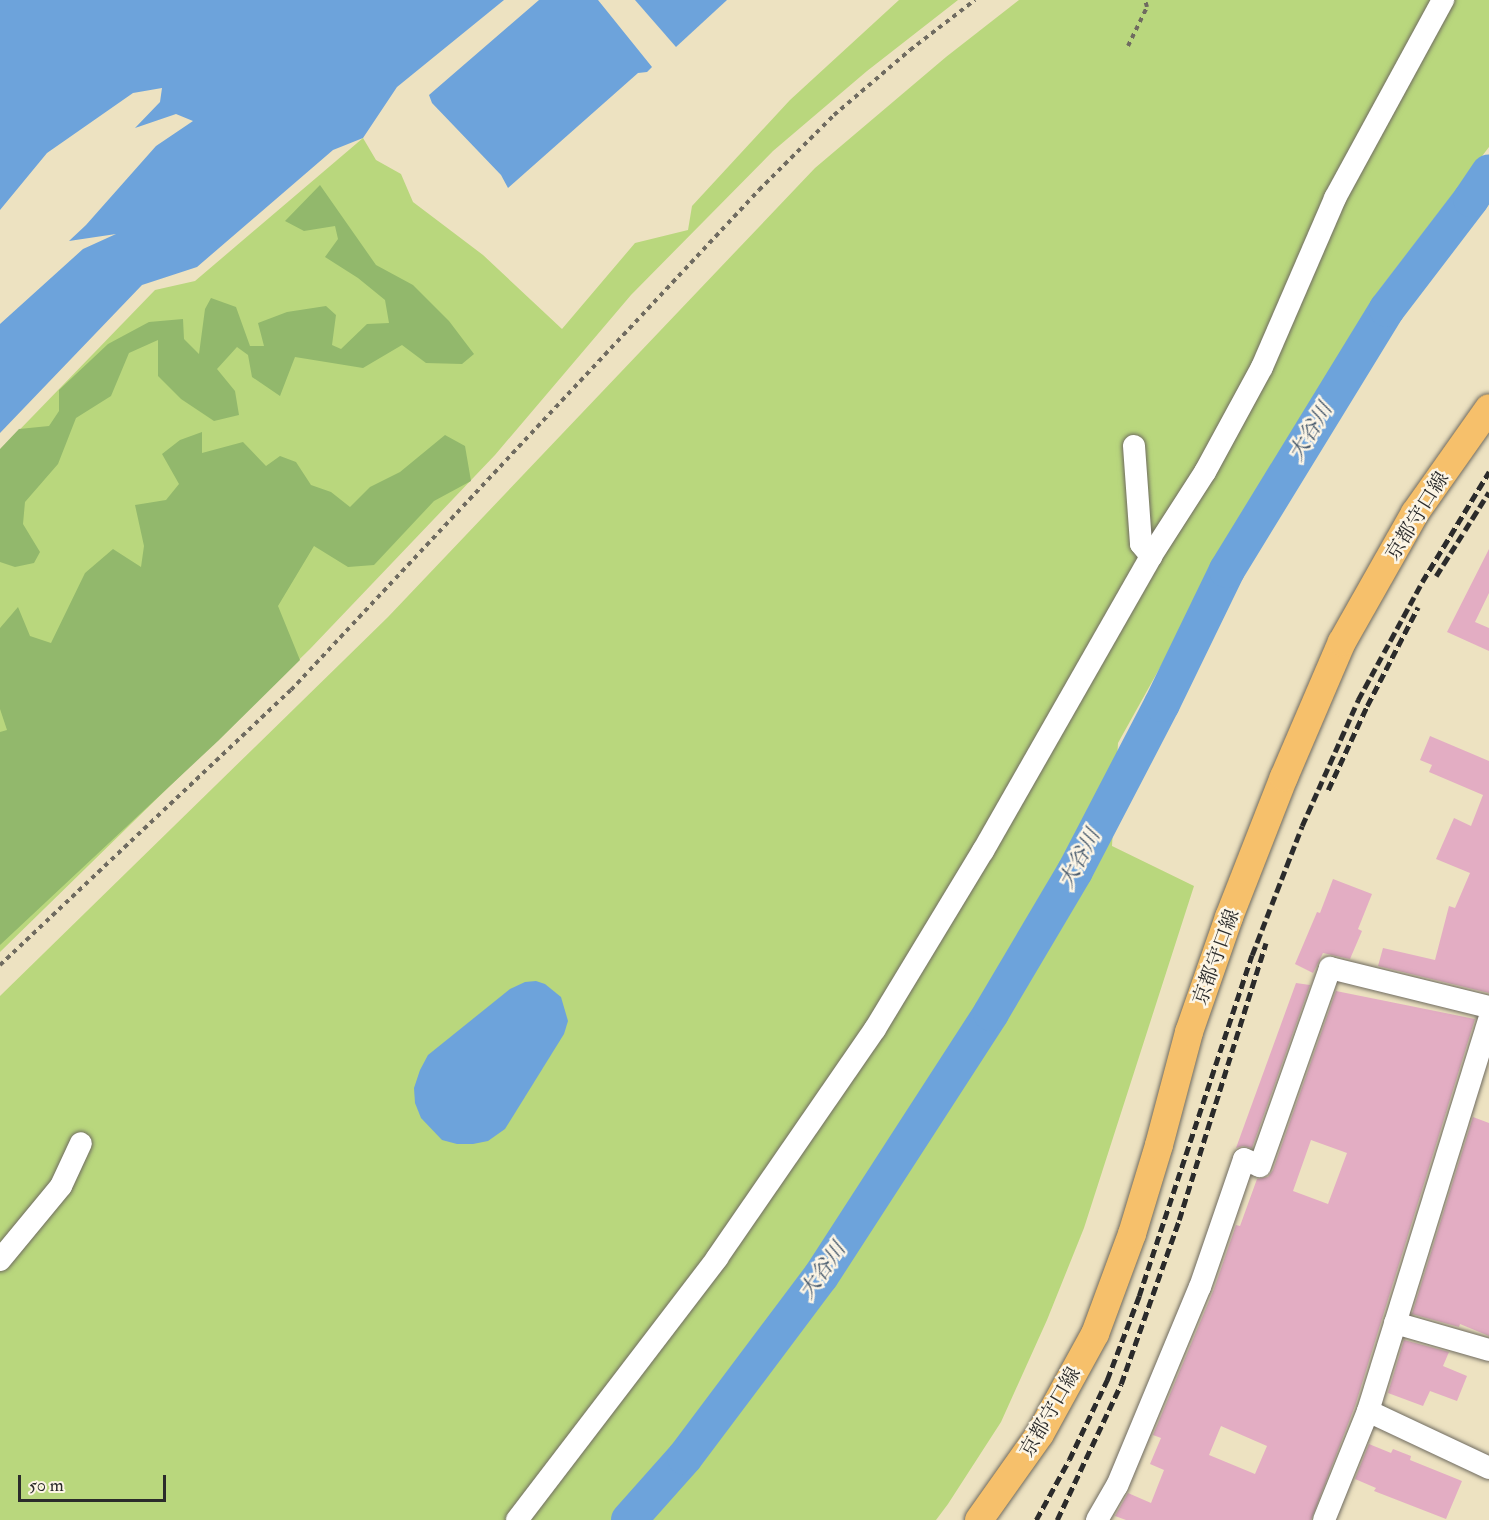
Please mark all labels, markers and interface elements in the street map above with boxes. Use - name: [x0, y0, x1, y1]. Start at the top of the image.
- water label: 大谷川: [1284, 399, 1338, 465]
- street label: 京都守口線: [1380, 467, 1454, 565]
- water label: 大谷川: [1054, 825, 1106, 893]
- street label: 京都守口線: [1188, 906, 1244, 1008]
- water label: 大谷川: [795, 1238, 851, 1304]
- street label: 京都守口線: [1015, 1363, 1085, 1461]
- scale bar: [21, 1463, 170, 1501]
- text: 50 m: [29, 1474, 64, 1497]

